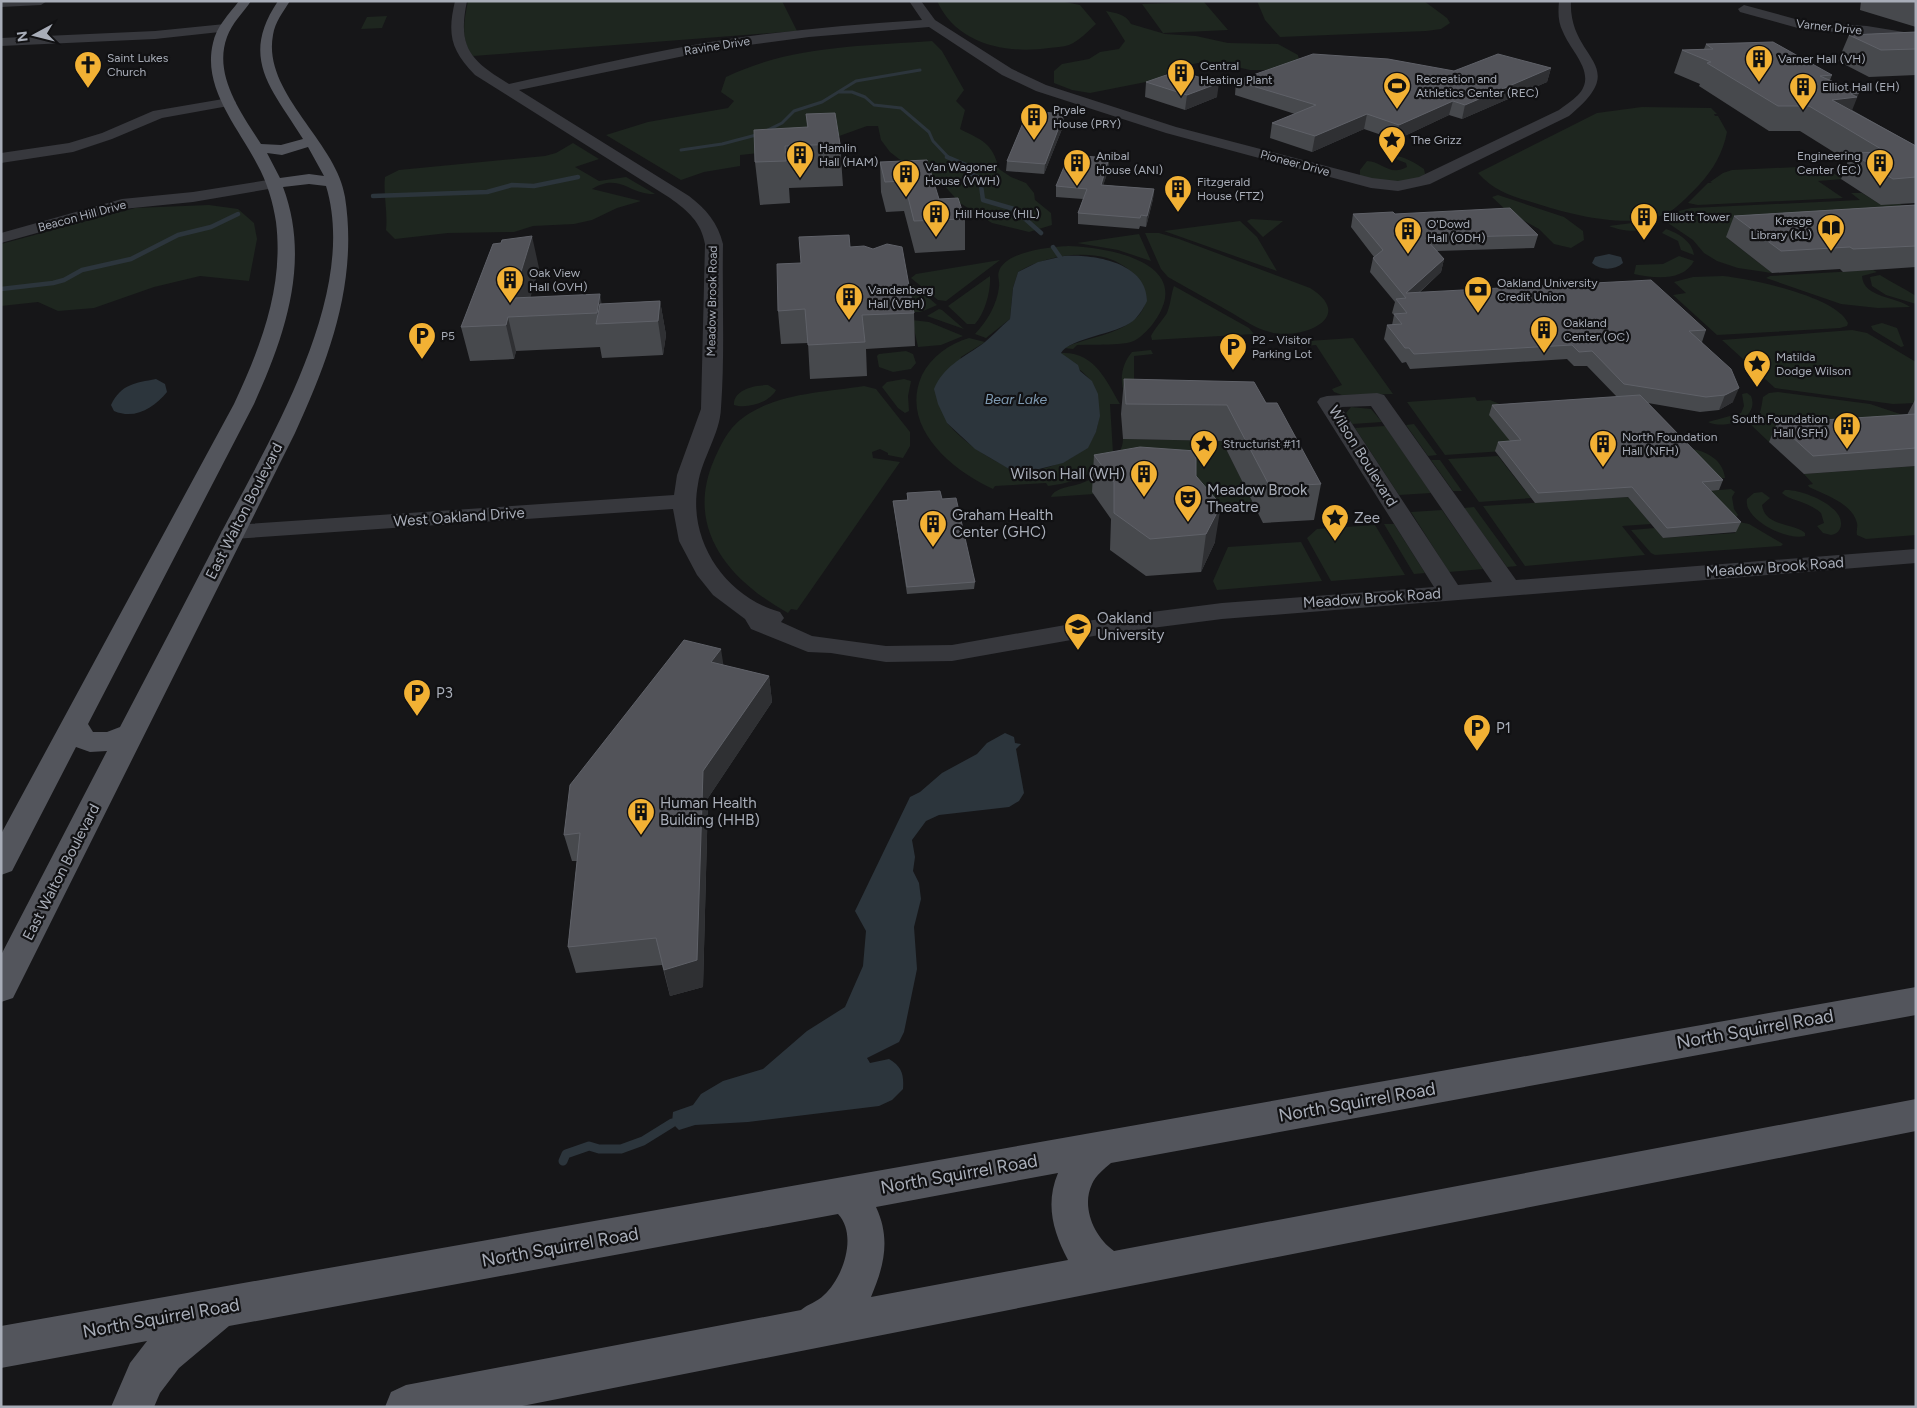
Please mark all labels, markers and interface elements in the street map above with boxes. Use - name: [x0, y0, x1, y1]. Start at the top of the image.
- north arrow: [10, 10, 60, 60]
- street label: Varner Drive: [1795, 17, 1863, 37]
- text: N: [13, 30, 32, 43]
- street label: Ravine Drive: [683, 34, 751, 58]
- building icon: Varner Hall (VH): [1744, 44, 1774, 83]
- church icon: Saint Lukes Church: [73, 50, 103, 89]
- place label: Saint Lukes Church: [107, 51, 169, 79]
- place label: Varner Hall (VH): [1778, 52, 1865, 66]
- building icon: Central Heating Plant: [1166, 58, 1196, 97]
- place label: Central Heating Plant: [1200, 59, 1273, 87]
- sports icon: Recreation and Athletics Center (REC): [1382, 71, 1412, 110]
- place label: Recreation and Athletics Center (REC): [1416, 72, 1539, 100]
- building icon: Elliot Hall (EH): [1788, 72, 1818, 111]
- place label: Elliot Hall (EH): [1822, 80, 1900, 94]
- building icon: Pryale House (PRY): [1019, 102, 1049, 141]
- place label: Pryale House (PRY): [1053, 103, 1121, 131]
- place icon: The Grizz: [1377, 125, 1407, 164]
- place label: The Grizz: [1411, 133, 1462, 147]
- building icon: Hamlin Hall (HAM): [785, 140, 815, 179]
- place label: Hamlin Hall (HAM): [819, 141, 878, 169]
- street label: Pioneer Drive: [1259, 147, 1332, 179]
- building icon: Anibal House (ANI): [1062, 148, 1092, 187]
- building icon: Engineering Center (EC): [1865, 148, 1895, 187]
- place label: Anibal House (ANI): [1096, 149, 1163, 177]
- place label: Engineering Center (EC): [1797, 149, 1861, 177]
- building icon: Van Wagoner House (VWH): [891, 159, 921, 198]
- place label: Van Wagoner House (VWH): [925, 160, 1000, 188]
- building icon: Fitzgerald House (FTZ): [1163, 174, 1193, 213]
- place label: Fitzgerald House (FTZ): [1197, 175, 1264, 203]
- street label: Beacon Hill Drive: [36, 197, 128, 235]
- building icon: Hill House (HIL): [921, 199, 951, 238]
- building icon: Elliott Tower: [1629, 202, 1659, 241]
- place label: Hill House (HIL): [955, 207, 1040, 221]
- place label: Elliott Tower: [1663, 210, 1730, 224]
- library icon: Kresge Library (KL): [1816, 213, 1846, 252]
- place label: Kresge Library (KL): [1750, 214, 1812, 242]
- building icon: O'Dowd Hall (ODH): [1393, 216, 1423, 255]
- place label: O'Dowd Hall (ODH): [1427, 217, 1485, 245]
- street label: Meadow Brook Road: [704, 246, 720, 356]
- building icon: Oak View Hall (OVH): [495, 265, 525, 304]
- place label: Oak View Hall (OVH): [529, 266, 587, 294]
- bank icon: Oakland University Credit Union: [1463, 275, 1493, 314]
- place label: Oakland University Credit Union: [1497, 276, 1598, 304]
- building icon: Vandenberg Hall (VBH): [834, 282, 864, 321]
- place label: Vandenberg Hall (VBH): [868, 283, 934, 311]
- building icon: Oakland Center (OC): [1529, 315, 1559, 354]
- place label: Oakland Center (OC): [1563, 316, 1629, 344]
- parking icon: P5: [407, 321, 437, 360]
- place label: P5: [441, 329, 455, 343]
- parking icon: P2 - Visitor Parking Lot: [1218, 332, 1248, 371]
- place label: P2 - Visitor Parking Lot: [1252, 333, 1313, 361]
- place icon: Matilda Dodge Wilson: [1742, 349, 1772, 388]
- place label: Matilda Dodge Wilson: [1776, 350, 1851, 378]
- water label: Bear Lake: [985, 391, 1048, 408]
- street label: Wilson Boulevard: [1325, 402, 1401, 510]
- building icon: South Foundation Hall (SFH): [1832, 411, 1862, 450]
- place label: South Foundation Hall (SFH): [1732, 412, 1828, 440]
- place icon: Structurist #11: [1189, 429, 1219, 468]
- building icon: North Foundation Hall (NFH): [1588, 429, 1618, 468]
- place label: North Foundation Hall (NFH): [1622, 430, 1718, 458]
- place label: Structurist #11: [1223, 437, 1301, 451]
- street label: East Walton Boulevard: [202, 440, 286, 582]
- building icon: Wilson Hall (WH): [1129, 459, 1159, 498]
- place label: Wilson Hall (WH): [1011, 465, 1125, 483]
- place label: Meadow Brook Theatre: [1207, 481, 1308, 516]
- theatre icon: Meadow Brook Theatre: [1173, 484, 1203, 523]
- street label: West Oakland Drive: [393, 503, 525, 531]
- place icon: Zee: [1320, 503, 1350, 542]
- place label: Graham Health Center (GHC): [952, 506, 1053, 541]
- building icon: Graham Health Center (GHC): [918, 509, 948, 548]
- place label: Zee: [1354, 509, 1380, 527]
- street label: Meadow Brook Road: [1705, 553, 1845, 581]
- street label: Meadow Brook Road: [1302, 584, 1442, 612]
- place label: Oakland University: [1097, 609, 1164, 644]
- school or university icon: Oakland University: [1063, 612, 1093, 651]
- parking icon: P3: [402, 678, 432, 717]
- place label: P3: [436, 684, 453, 702]
- parking icon: P1: [1462, 713, 1492, 752]
- place label: P1: [1496, 719, 1511, 737]
- place label: Human Health Building (HHB): [660, 794, 760, 829]
- building icon: Human Health Building (HHB): [626, 797, 656, 836]
- street label: East Walton Boulevard: [19, 801, 103, 943]
- street label: North Squirrel Road: [1675, 1004, 1835, 1054]
- street label: North Squirrel Road: [1277, 1077, 1437, 1127]
- street label: North Squirrel Road: [879, 1149, 1039, 1199]
- street label: North Squirrel Road: [480, 1222, 640, 1272]
- street label: North Squirrel Road: [81, 1293, 241, 1343]

